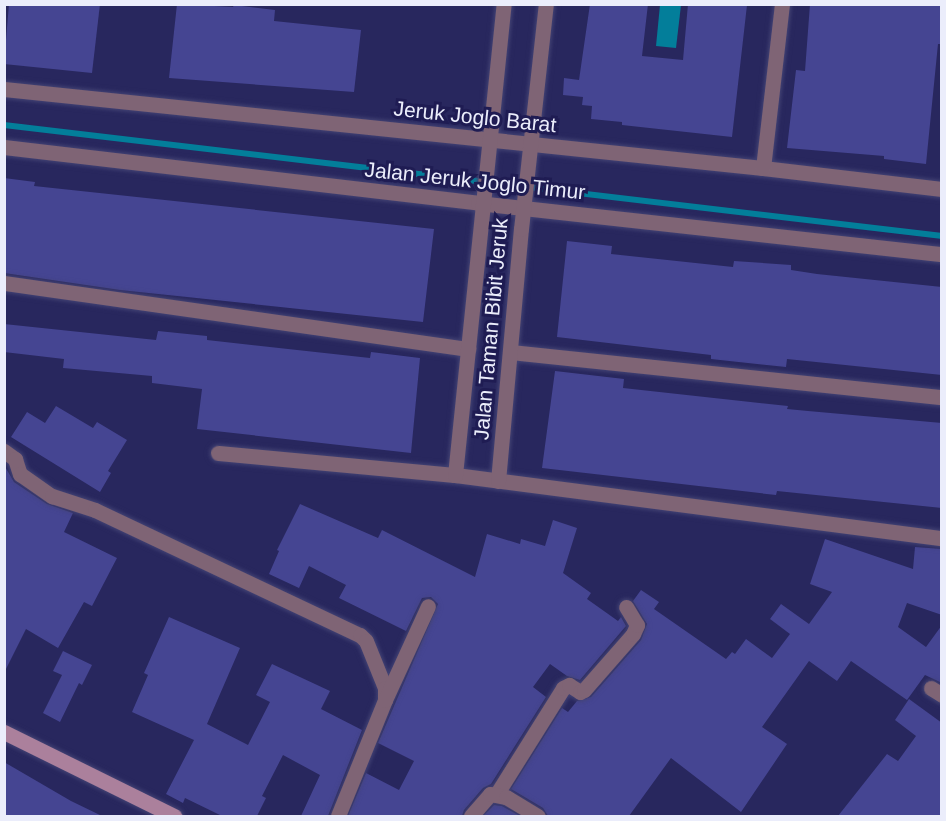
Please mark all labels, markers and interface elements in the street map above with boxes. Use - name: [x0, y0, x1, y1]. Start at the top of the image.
- street label: Jeruk Joglo Barat: [392, 96, 558, 138]
- street label: Jalan Jeruk Joglo Timur: [363, 157, 587, 205]
- street label: Jalan Taman Bibit Jeruk: [469, 217, 513, 441]

